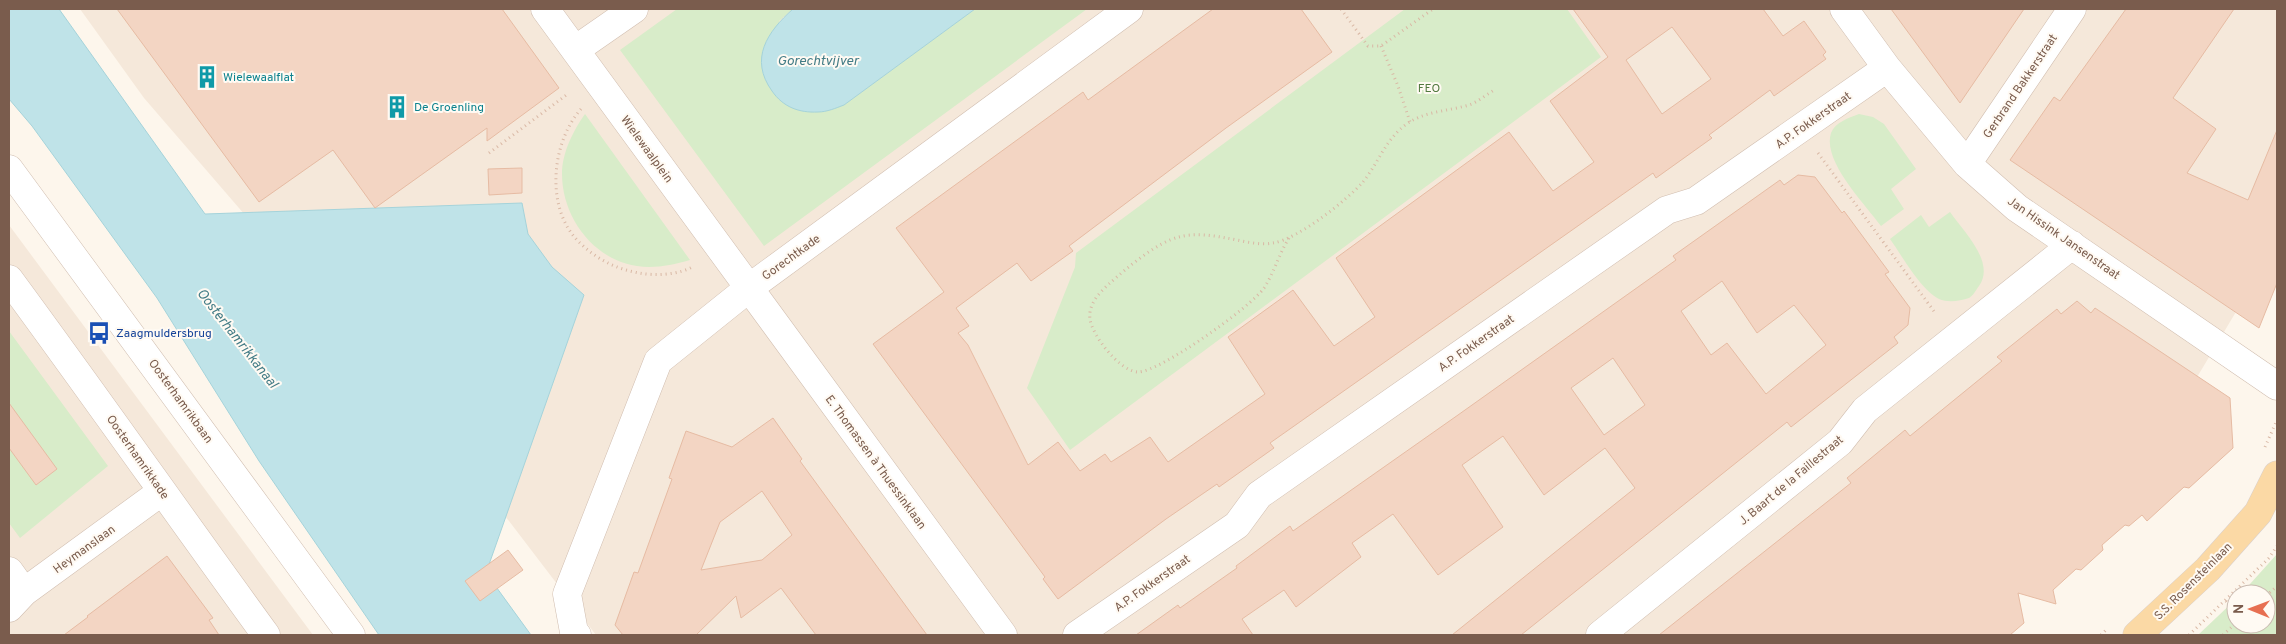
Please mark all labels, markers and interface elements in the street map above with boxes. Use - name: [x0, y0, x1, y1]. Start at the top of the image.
- street label: Gerbrand Bakkerstraat: [1980, 31, 2062, 142]
- water label: Gorechtvijver: [777, 53, 860, 70]
- building icon: Wielewaalflat: [194, 64, 220, 90]
- place label: Wielewaalflat: [223, 70, 294, 86]
- park label: FEO: [1418, 81, 1440, 97]
- street label: A.P. Fokkerstraat: [1772, 89, 1855, 153]
- building icon: De Groenling: [384, 94, 410, 120]
- place label: De Groenling: [414, 100, 484, 116]
- street label: Wielewaalplein: [616, 113, 676, 186]
- street label: Jan Hissink Jansenstraat: [2004, 194, 2123, 284]
- street label: Gorechtkade: [759, 231, 824, 284]
- water label: Oosterhamrikkanaal: [193, 286, 282, 393]
- street label: A.P. Fokkerstraat: [1435, 312, 1518, 376]
- bus stop icon: Zaagmuldersbrug: [86, 320, 112, 346]
- place label: Zaagmuldersbrug: [116, 326, 212, 342]
- street label: Oosterhamrikbaan: [144, 356, 216, 447]
- street label: E. Thomassen à Thuessinklaan: [821, 392, 929, 533]
- street label: Oosterhamrikkade: [102, 412, 172, 503]
- street label: J. Baart de la Faillestraat: [1736, 432, 1847, 529]
- street label: Heymanslaan: [50, 522, 119, 578]
- street label: S.S. Rosensteinlaan: [2151, 539, 2236, 624]
- street label: A.P. Fokkerstraat: [1111, 552, 1194, 616]
- north arrow: [2226, 584, 2276, 634]
- text: N: [2231, 604, 2248, 614]

